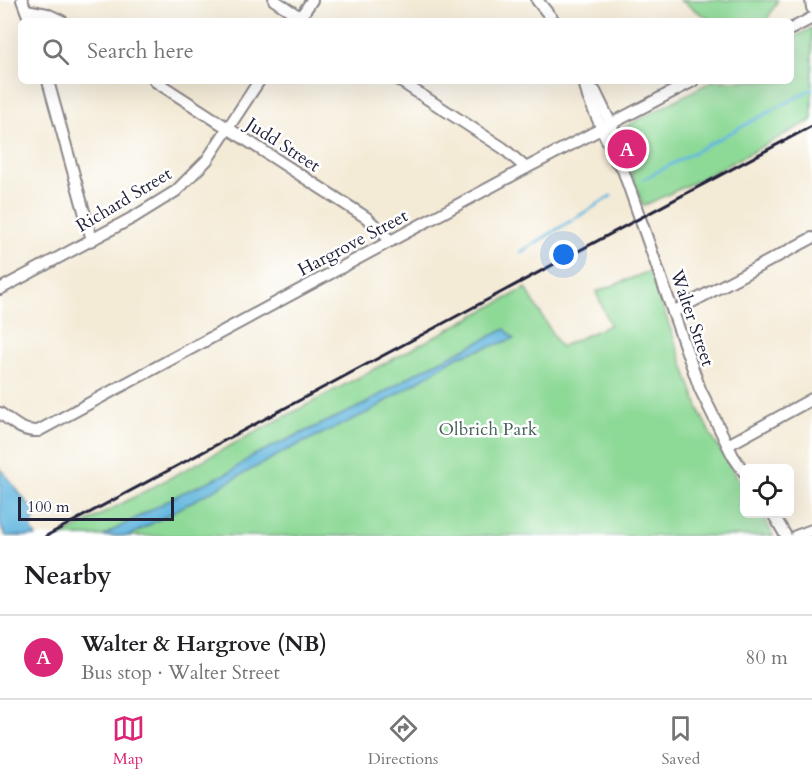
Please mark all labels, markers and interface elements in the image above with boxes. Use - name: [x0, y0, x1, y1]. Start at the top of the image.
- search box: [18, 18, 794, 84]
- icon: search: [39, 35, 72, 68]
- text: Search here: [87, 36, 194, 66]
- street label: Judd Street: [239, 110, 325, 178]
- pin: A: [608, 126, 646, 172]
- street label: Richard Street: [71, 161, 177, 238]
- street label: Hargrove Street: [294, 203, 413, 282]
- your location: [549, 240, 578, 269]
- street label: Walter Street: [663, 265, 720, 370]
- park label: Olbrich Park: [439, 417, 538, 442]
- map controls: [740, 464, 794, 518]
- button: locate: [740, 464, 794, 518]
- scale bar: [18, 494, 174, 522]
- text: 100 m: [27, 496, 69, 518]
- text: Nearby: [24, 558, 112, 593]
- text: Walter & Hargrove (NB): [81, 629, 327, 659]
- text: A: [36, 644, 51, 671]
- text: 80 m: [745, 644, 788, 671]
- text: Bus stop · Walter Street: [81, 659, 280, 686]
- tab: Map: [112, 712, 145, 770]
- tab: Directions: [368, 712, 438, 770]
- tab: Saved: [662, 712, 700, 770]

